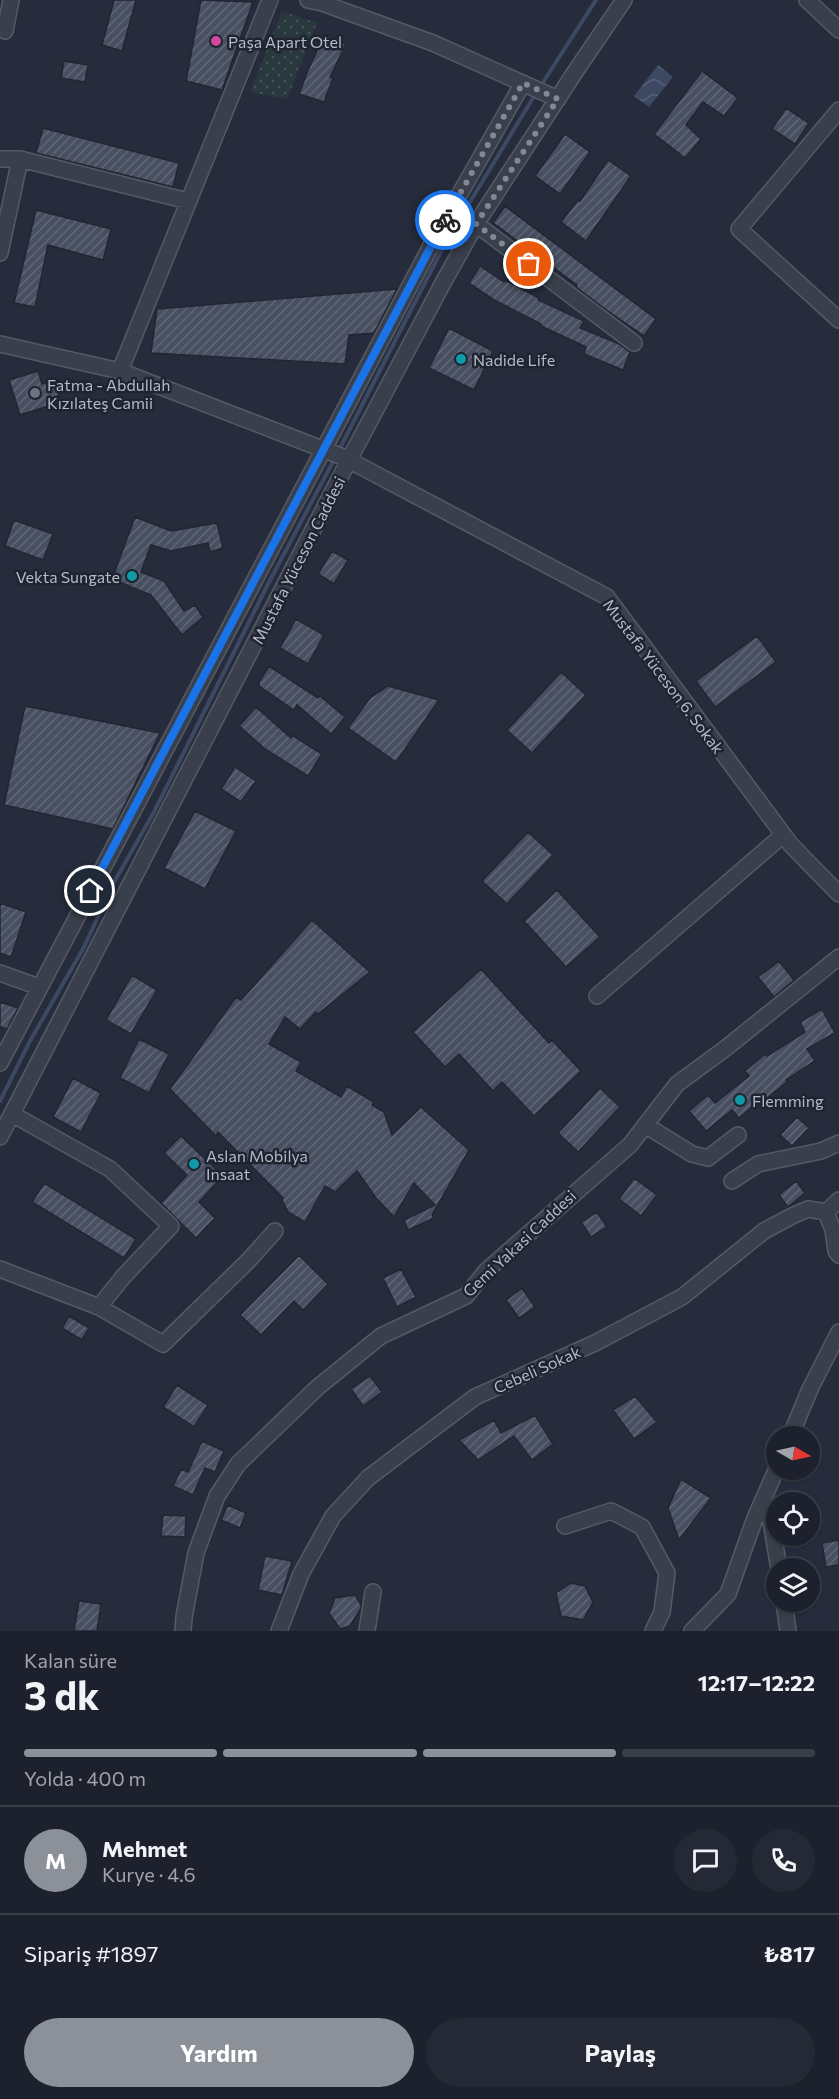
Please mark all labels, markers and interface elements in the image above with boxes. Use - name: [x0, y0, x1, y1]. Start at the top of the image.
- place label: Paşa Apart Otel: [228, 32, 342, 51]
- marker: Paşa Apart Otel: [209, 34, 223, 48]
- courier: [415, 190, 475, 250]
- icon: bike: [429, 204, 462, 237]
- pin: [503, 238, 554, 289]
- icon: bag: [512, 247, 545, 280]
- place label: Nadide Life: [473, 350, 555, 369]
- marker: Nadide Life: [454, 352, 468, 366]
- place label: Fatma - Abdullah Kızılateş Camii: [47, 375, 170, 412]
- marker: Fatma - Abdullah Kızılateş Camii: [28, 386, 42, 400]
- street label: Mustafa Yüceson Caddesi: [247, 473, 349, 647]
- place label: Vekta Sungate: [16, 567, 120, 586]
- marker: Vekta Sungate: [125, 569, 139, 583]
- street label: Mustafa Yüceson 6. Sokak: [600, 595, 729, 757]
- pin: [64, 865, 115, 916]
- icon: home: [73, 874, 106, 907]
- place label: Flemming: [752, 1091, 824, 1110]
- marker: Flemming: [733, 1093, 747, 1107]
- place label: Aslan Mobilya Insaat: [206, 1146, 308, 1183]
- marker: Aslan Mobilya Insaat: [187, 1157, 201, 1171]
- street label: Gemi Yakasi Caddesi: [459, 1186, 579, 1300]
- street label: Cebeli Sokak: [491, 1341, 584, 1397]
- north arrow: [766, 1426, 820, 1480]
- map controls: [766, 1426, 820, 1612]
- button: locate: [766, 1492, 820, 1546]
- button: layers: [766, 1558, 820, 1612]
- text: Kalan süre: [24, 1648, 117, 1672]
- text: 12:17–12:22: [698, 1669, 815, 1696]
- text: 3 dk: [24, 1670, 99, 1718]
- text: Yolda · 400 m: [24, 1766, 146, 1790]
- button: chat: [674, 1829, 737, 1892]
- button: phone: [752, 1829, 815, 1892]
- text: Mehmet: [102, 1835, 187, 1862]
- text: M: [45, 1847, 66, 1874]
- text: Kurye · 4.6: [102, 1862, 196, 1886]
- text: Sipariş #1897: [24, 1940, 158, 1967]
- text: ₺817: [764, 1940, 815, 1967]
- button: Yardım: [24, 2018, 414, 2087]
- button: Paylaş: [426, 2018, 815, 2087]

